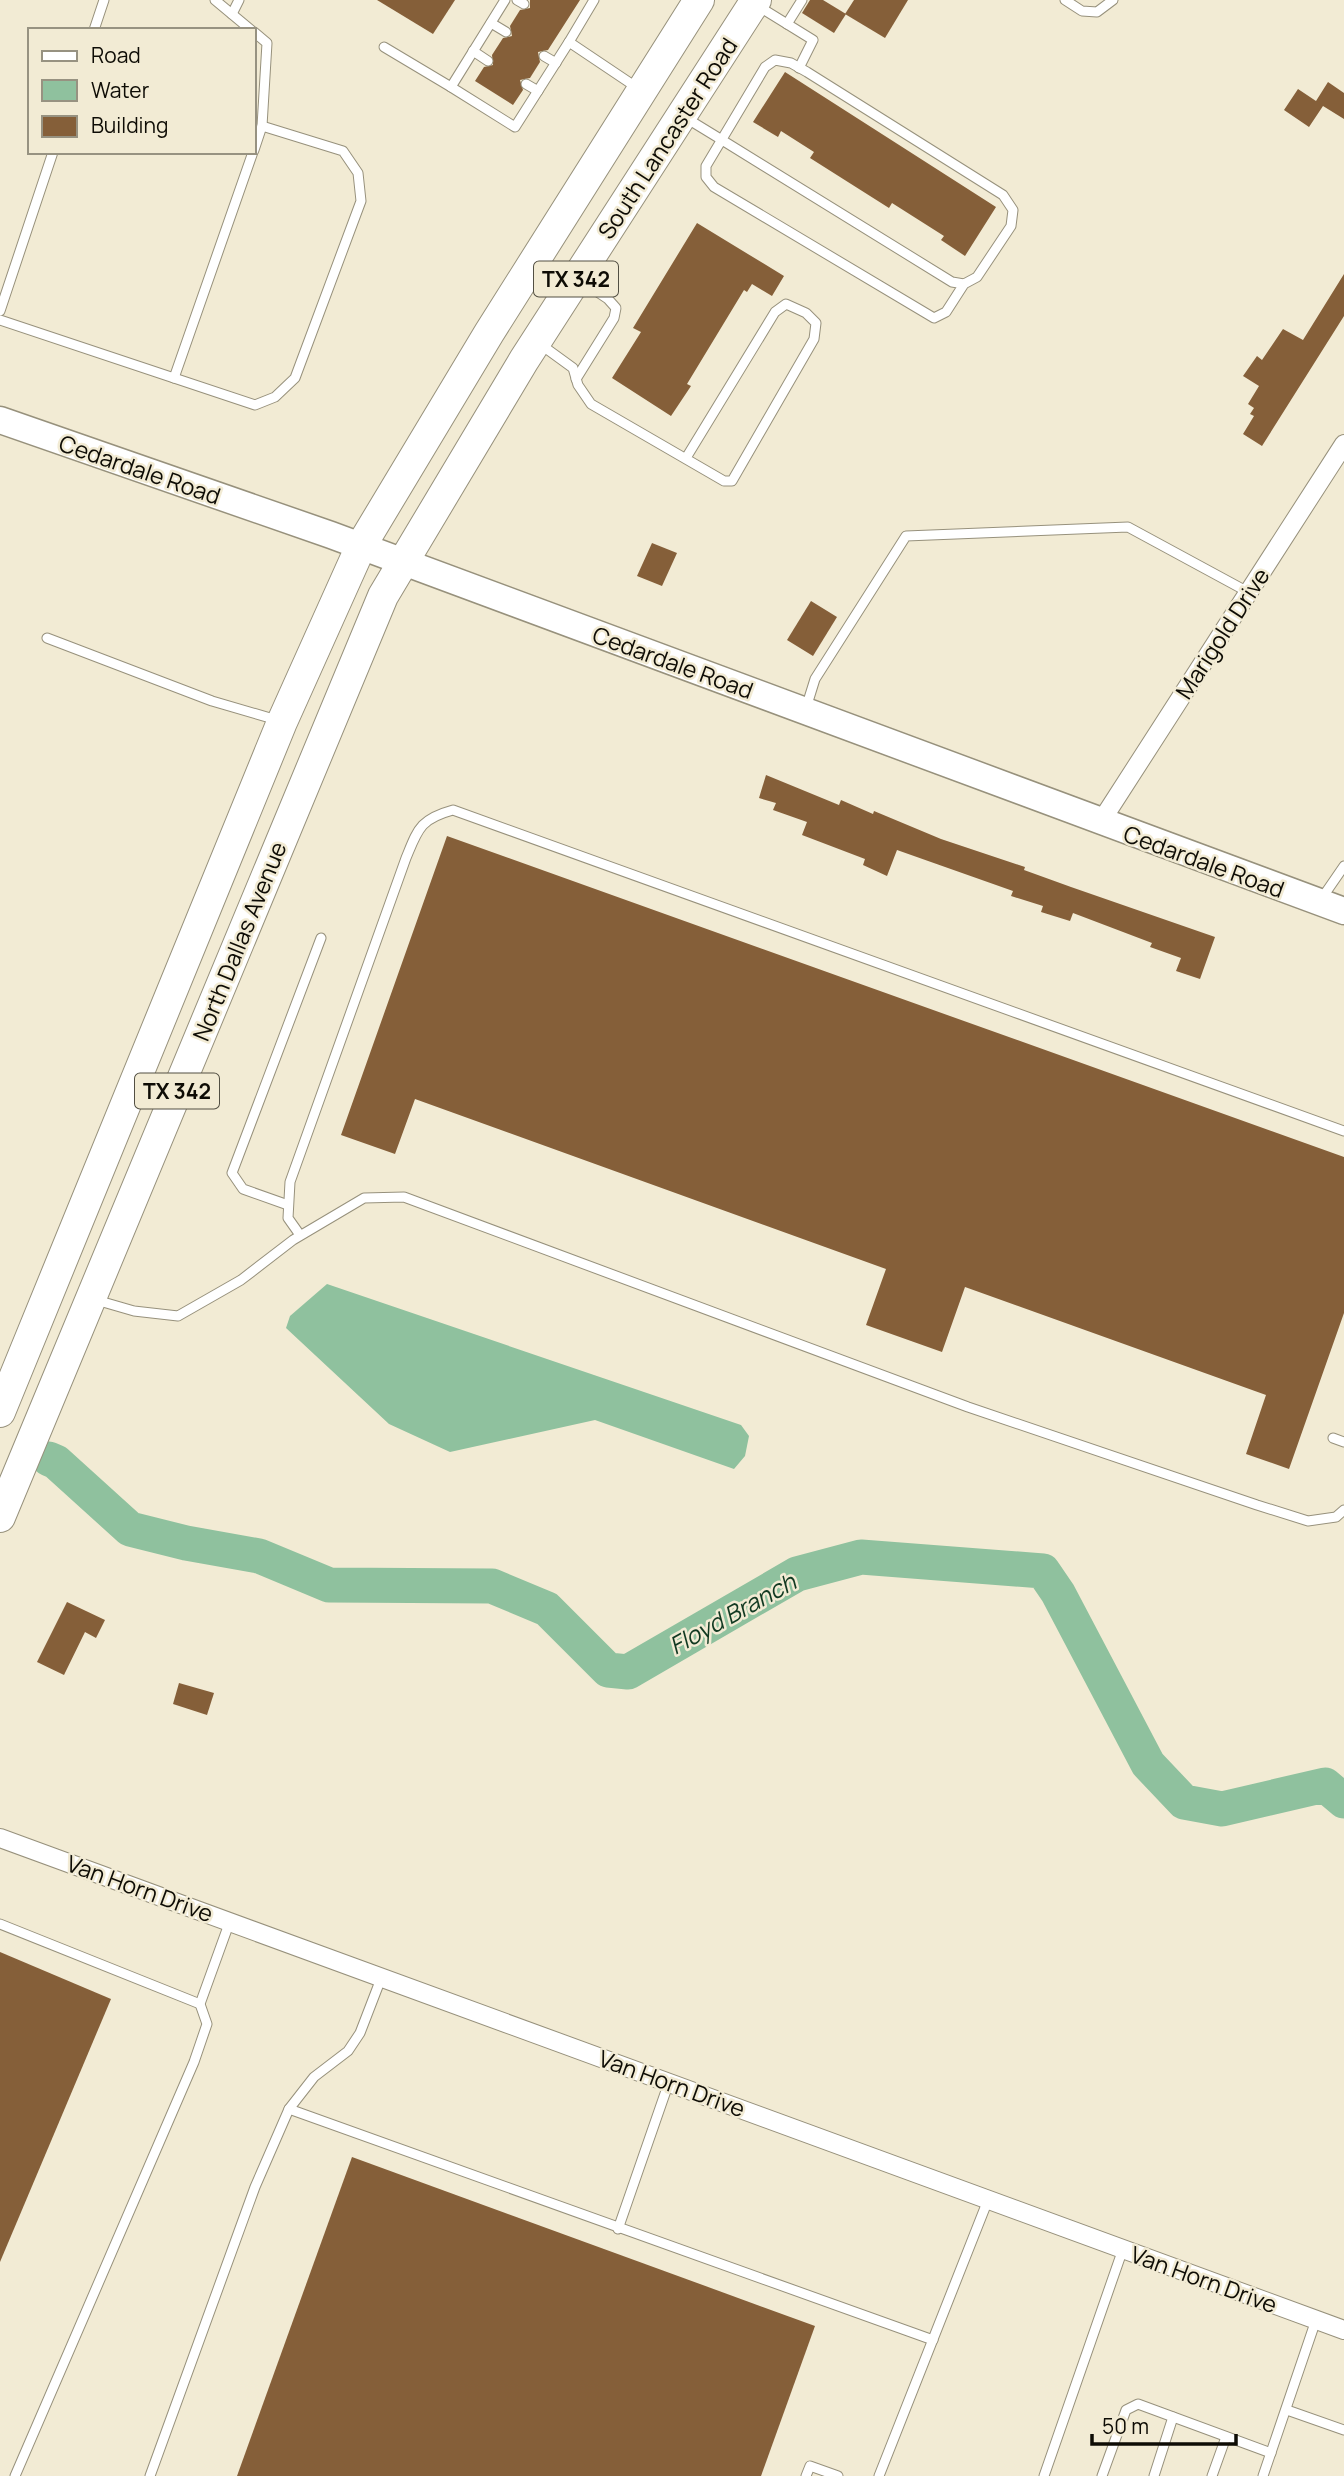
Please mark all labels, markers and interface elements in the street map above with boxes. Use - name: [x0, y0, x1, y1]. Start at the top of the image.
- legend: [28, 28, 256, 154]
- street label: South Lancaster Road: [590, 31, 744, 245]
- text: Road: [91, 41, 141, 69]
- text: Water: [91, 76, 150, 104]
- text: Building: [91, 111, 168, 139]
- road number: TX 342: [534, 262, 618, 296]
- street label: Cedardale Road: [55, 426, 225, 512]
- street label: Marigold Drive: [1168, 561, 1276, 705]
- street label: Cedardale Road: [588, 618, 758, 706]
- street label: Cedardale Road: [1119, 817, 1289, 905]
- street label: North Dallas Avenue: [184, 837, 294, 1045]
- road number: TX 342: [135, 1074, 219, 1108]
- water label: Floyd Branch: [663, 1564, 802, 1662]
- street label: Van Horn Drive: [62, 1847, 218, 1929]
- street label: Van Horn Drive: [594, 2042, 750, 2124]
- street label: Van Horn Drive: [1126, 2238, 1282, 2320]
- scale bar: [1092, 2402, 1236, 2446]
- text: 50 m: [1102, 2412, 1149, 2440]

